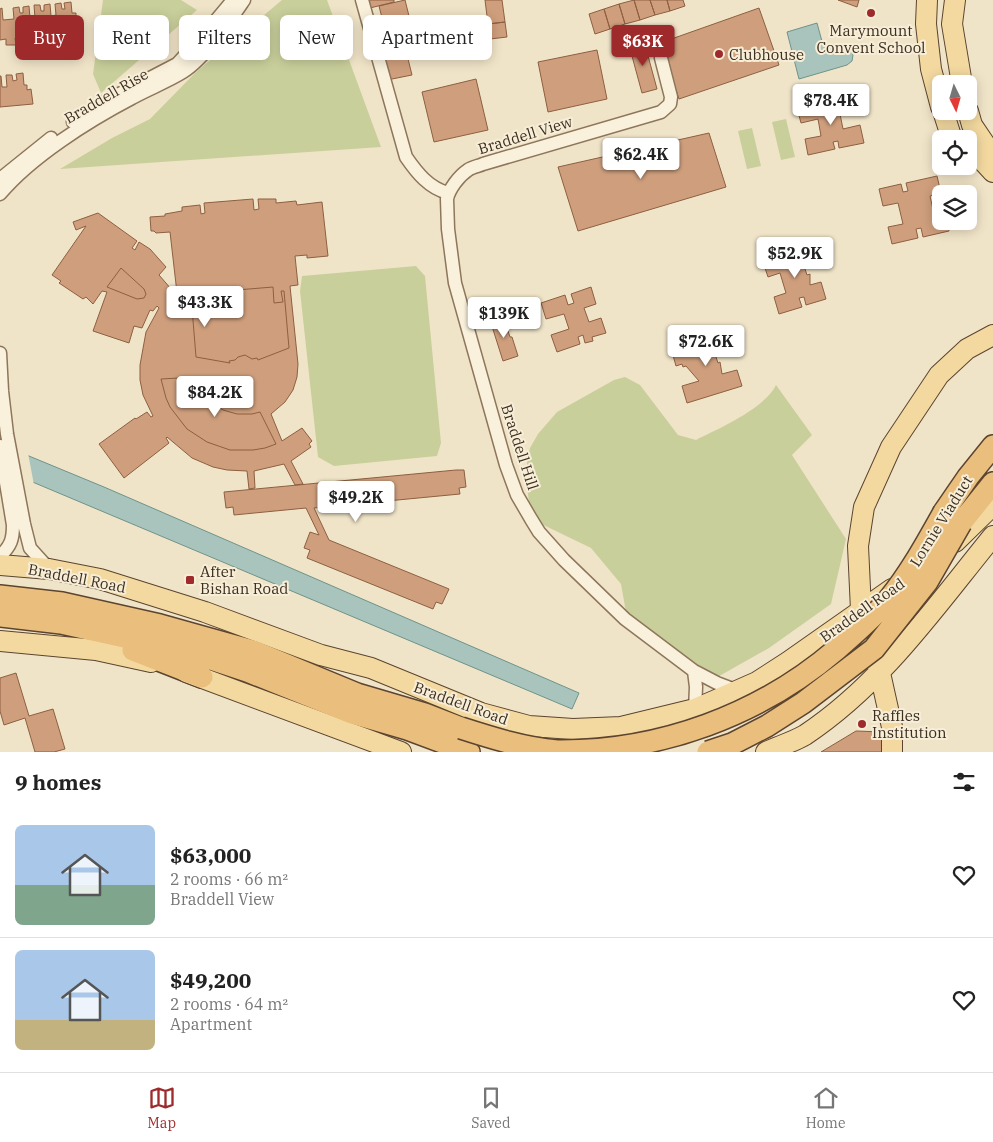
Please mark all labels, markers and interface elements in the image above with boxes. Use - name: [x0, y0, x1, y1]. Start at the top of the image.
- marker: Marymount Convent School: [865, 7, 877, 19]
- chip: Buy: [15, 15, 84, 60]
- chip: Rent: [94, 15, 169, 60]
- chip: Filters: [179, 15, 270, 60]
- chip: New: [280, 15, 353, 60]
- chip: Apartment: [363, 15, 492, 60]
- place label: Marymount Convent School: [816, 21, 926, 57]
- pin: $63K: [613, 24, 673, 67]
- text: $63K: [623, 31, 664, 51]
- place label: Clubhouse: [729, 45, 804, 64]
- marker: Clubhouse: [713, 48, 725, 60]
- street label: Braddell Rise: [61, 64, 151, 128]
- north arrow: [932, 75, 978, 120]
- map controls: [932, 75, 977, 230]
- pin: $78.4K: [790, 84, 872, 126]
- text: $78.4K: [803, 90, 859, 110]
- street label: Braddell View: [475, 112, 575, 158]
- button: locate: [932, 130, 977, 175]
- pin: $62.4K: [600, 138, 682, 180]
- text: $62.4K: [613, 144, 669, 164]
- button: layers: [932, 185, 977, 230]
- pin: $52.9K: [754, 236, 836, 279]
- text: $52.9K: [767, 243, 823, 263]
- pin: $43.3K: [164, 286, 246, 328]
- text: $43.3K: [177, 292, 233, 312]
- pin: $139K: [469, 296, 539, 339]
- text: $139K: [479, 303, 529, 323]
- pin: $72.6K: [665, 324, 747, 367]
- text: $72.6K: [678, 331, 734, 351]
- pin: $84.2K: [174, 376, 256, 418]
- text: $84.2K: [187, 382, 243, 402]
- street label: Braddell Hill: [497, 402, 543, 492]
- street label: Lornie Viaduct: [905, 472, 977, 570]
- pin: $49.2K: [315, 480, 397, 523]
- text: $49.2K: [328, 487, 384, 507]
- street label: Braddell Road: [26, 559, 128, 597]
- place label: After Bishan Road: [200, 562, 289, 598]
- marker: After Bishan Road: [184, 574, 196, 586]
- street label: Braddell Road: [816, 574, 908, 646]
- street label: Braddell Road: [411, 677, 511, 729]
- place label: Raffles Institution: [872, 706, 947, 742]
- marker: Raffles Institution: [856, 718, 868, 730]
- text: 9 homes: [15, 768, 101, 796]
- icon: filters: [950, 768, 978, 796]
- text: $63,000: [170, 841, 251, 869]
- icon: home: [55, 845, 115, 905]
- icon: heart: [950, 861, 978, 889]
- text: 2 rooms · 66 m²: [170, 869, 288, 889]
- text: Braddell View: [170, 889, 274, 909]
- text: $49,200: [170, 966, 251, 994]
- icon: home: [55, 970, 115, 1030]
- icon: heart: [950, 986, 978, 1014]
- text: 2 rooms · 64 m²: [170, 994, 288, 1014]
- text: Apartment: [170, 1014, 252, 1034]
- tab: Map: [148, 1084, 176, 1132]
- tab: Saved: [471, 1084, 510, 1132]
- tab: Home: [806, 1084, 845, 1132]

